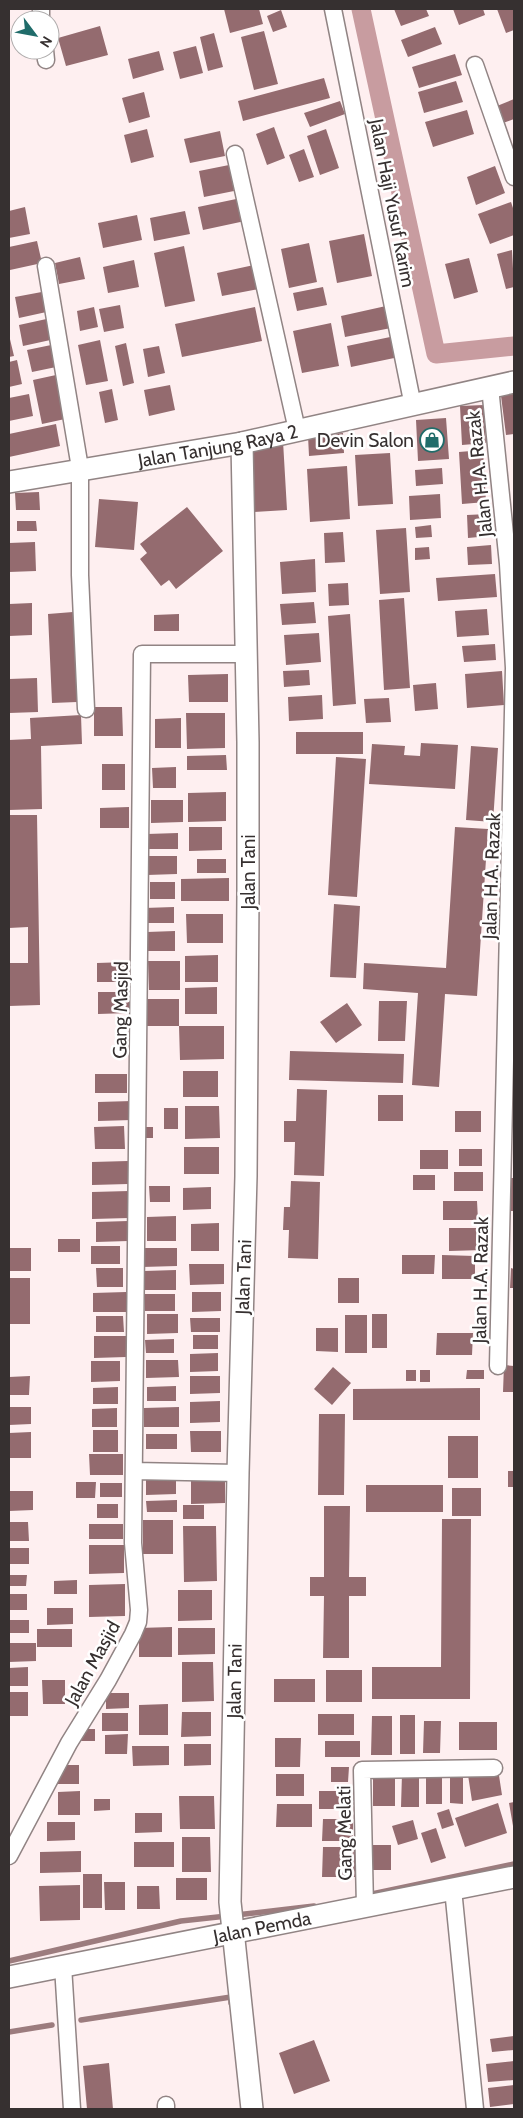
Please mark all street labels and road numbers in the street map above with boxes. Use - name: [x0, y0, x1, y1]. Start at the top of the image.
- street label: Jalan Haji Yusuf Karim: [365, 116, 420, 289]
- street label: Jalan H.A. Razak: [461, 409, 498, 539]
- street label: Jalan Tanjung Raya 2: [135, 420, 300, 472]
- street label: Jalan H.A. Razak: [478, 812, 505, 941]
- street label: Jalan Tani: [237, 834, 260, 911]
- street label: Gang Masjid: [108, 961, 133, 1059]
- street label: Jalan H.A. Razak: [468, 1216, 493, 1345]
- street label: Jalan Tani: [231, 1239, 256, 1316]
- street label: Jalan Masjid: [59, 1617, 125, 1710]
- street label: Jalan Tani: [222, 1643, 247, 1720]
- street label: Gang Melati: [332, 1785, 357, 1881]
- street label: Jalan Pemda: [210, 1906, 313, 1948]

